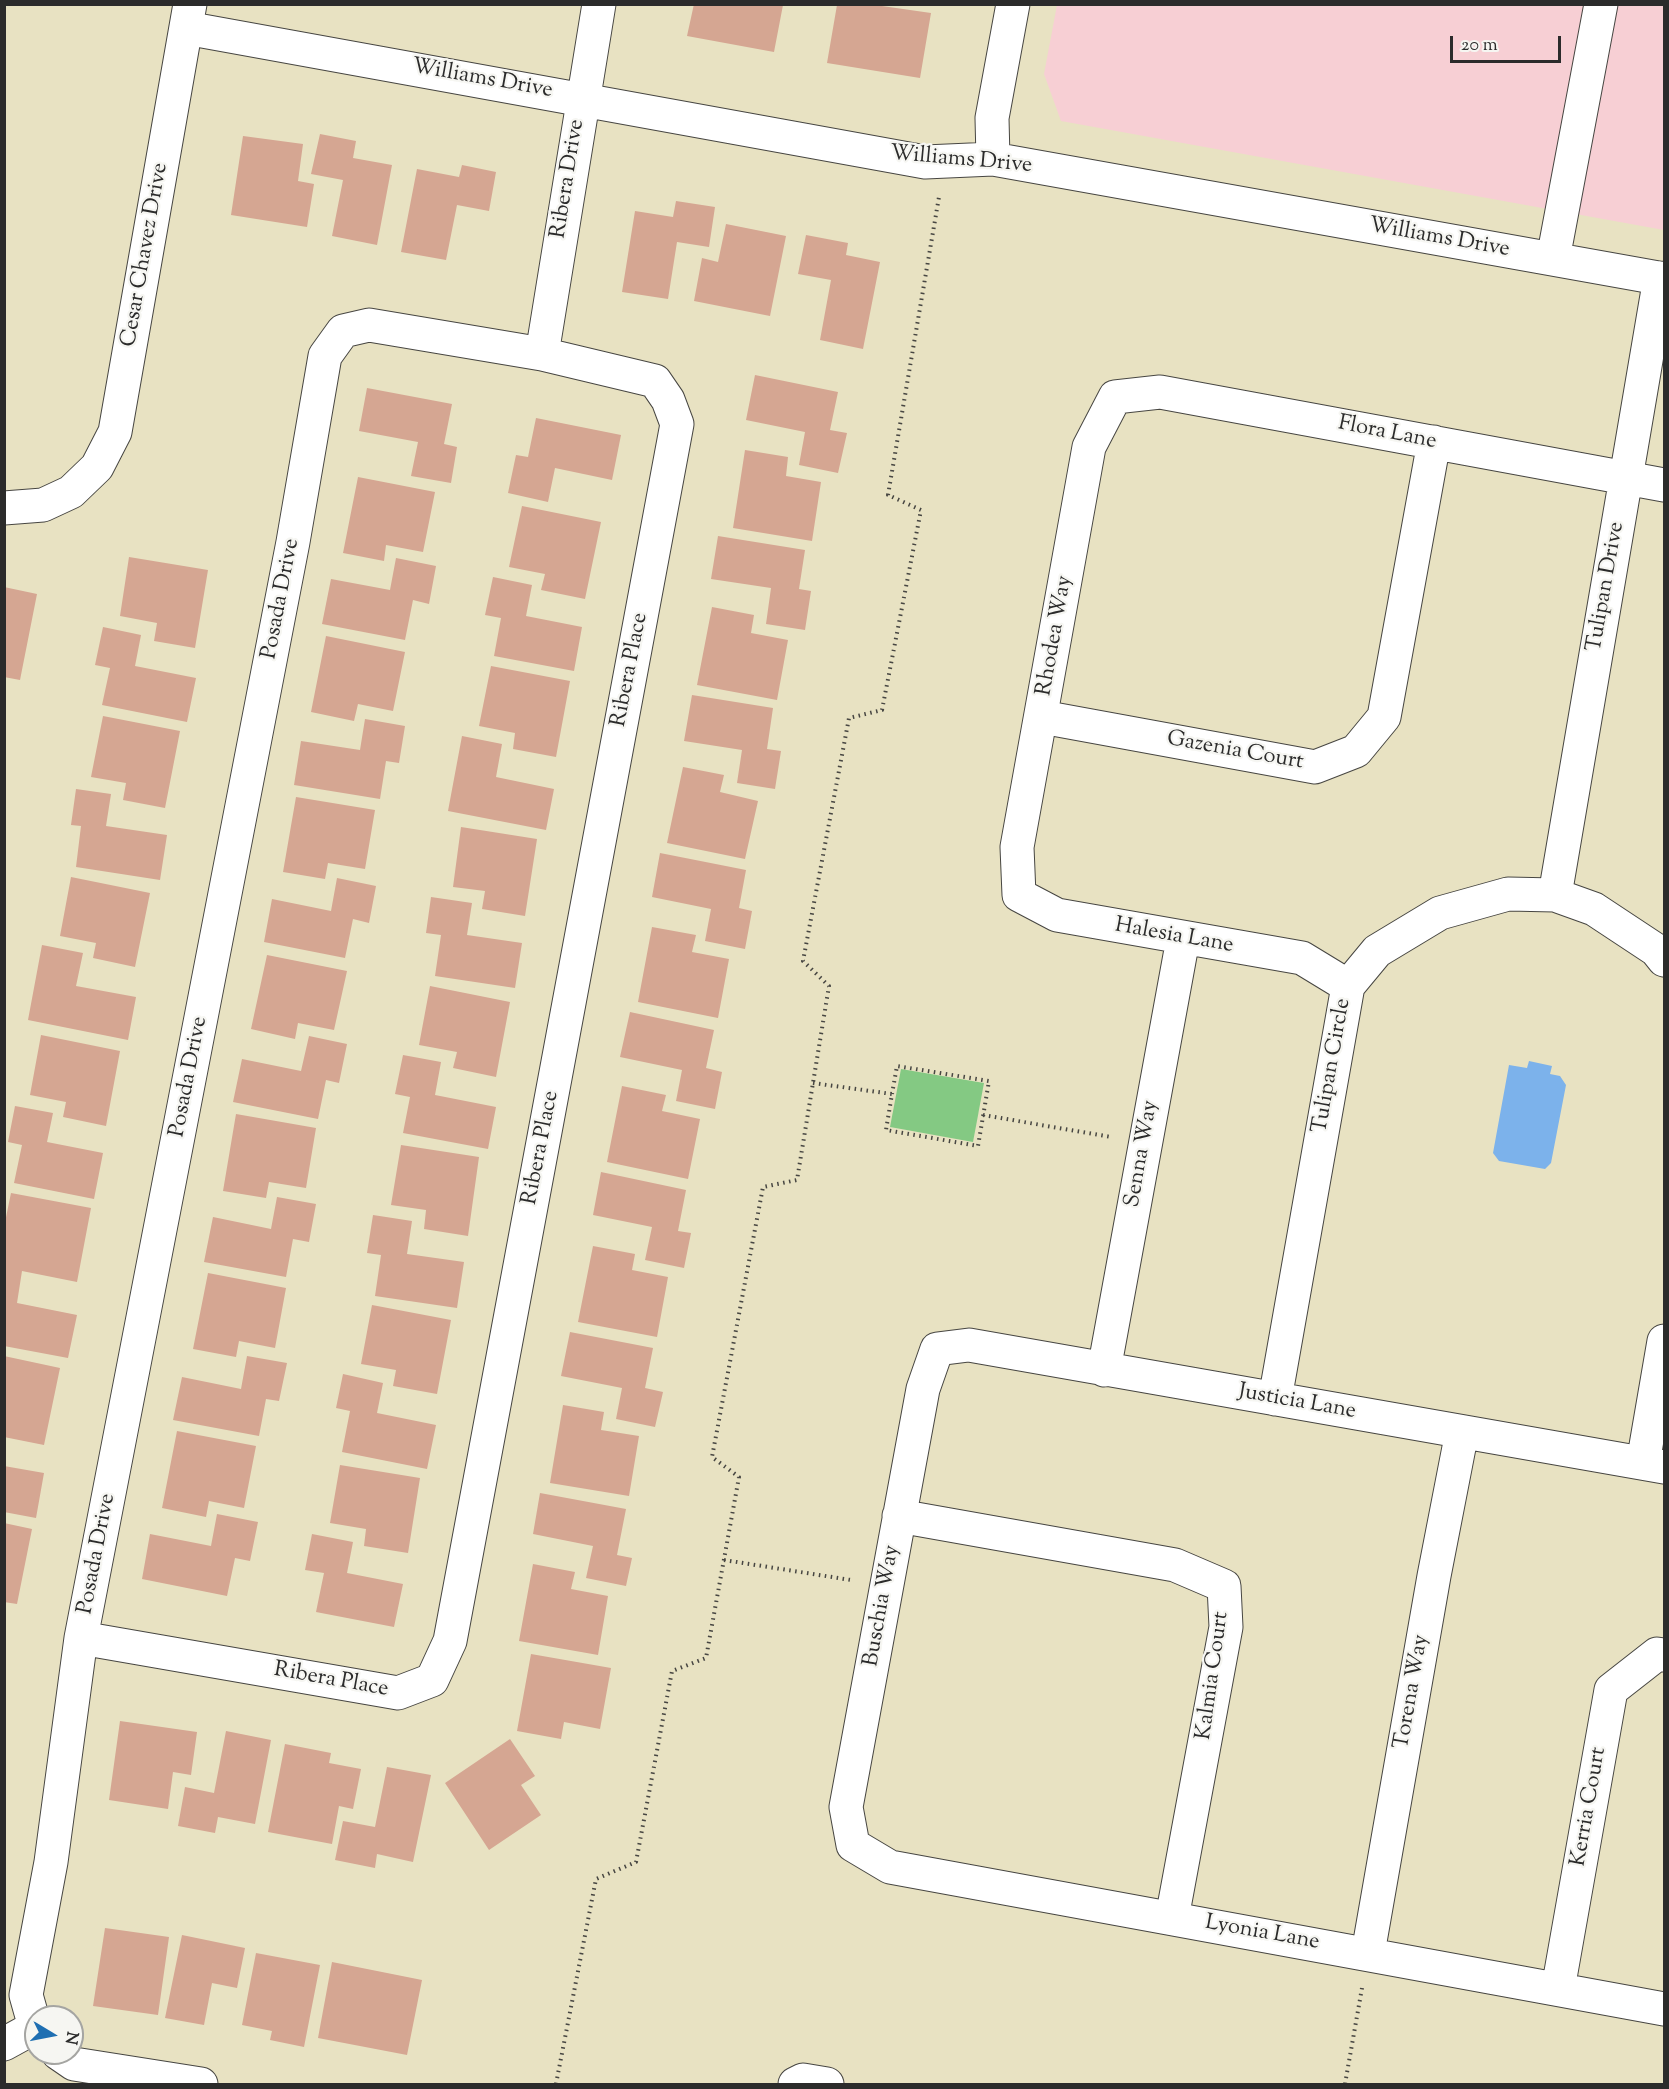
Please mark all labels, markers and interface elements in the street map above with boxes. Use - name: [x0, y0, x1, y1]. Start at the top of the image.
- scale bar: [1453, 24, 1564, 62]
- text: 20 m: [1461, 33, 1498, 59]
- street label: Williams Drive: [410, 55, 554, 105]
- street label: Ribera Drive: [547, 118, 591, 240]
- street label: Williams Drive: [889, 142, 1033, 180]
- street label: Cesar Chavez Drive: [117, 161, 175, 349]
- street label: Williams Drive: [1367, 214, 1511, 264]
- street label: Flora Lane: [1336, 412, 1438, 456]
- street label: Tulipan Drive: [1583, 520, 1631, 654]
- street label: Posada Drive: [257, 537, 307, 661]
- street label: Rhodea Way: [1032, 574, 1080, 698]
- street label: Ribera Place: [607, 611, 655, 729]
- street label: Gazenia Court: [1165, 727, 1305, 777]
- street label: Halesia Lane: [1113, 914, 1235, 960]
- street label: Tulipan Circle: [1308, 997, 1358, 1135]
- street label: Posada Drive: [165, 1015, 215, 1139]
- street label: Ribera Place: [518, 1089, 566, 1207]
- street label: Senna Way: [1121, 1098, 1165, 1210]
- street label: Justicia Lane: [1236, 1380, 1358, 1426]
- street label: Posada Drive: [73, 1492, 123, 1616]
- street label: Buschia Way: [859, 1543, 907, 1669]
- street label: Kalmia Court: [1192, 1610, 1236, 1742]
- street label: Torena Way: [1390, 1633, 1436, 1751]
- street label: Ribera Place: [272, 1658, 390, 1704]
- street label: Kerria Court: [1567, 1745, 1613, 1869]
- street label: Lyonia Lane: [1203, 1911, 1321, 1957]
- north arrow: [24, 2005, 84, 2065]
- text: N: [58, 2030, 83, 2046]

